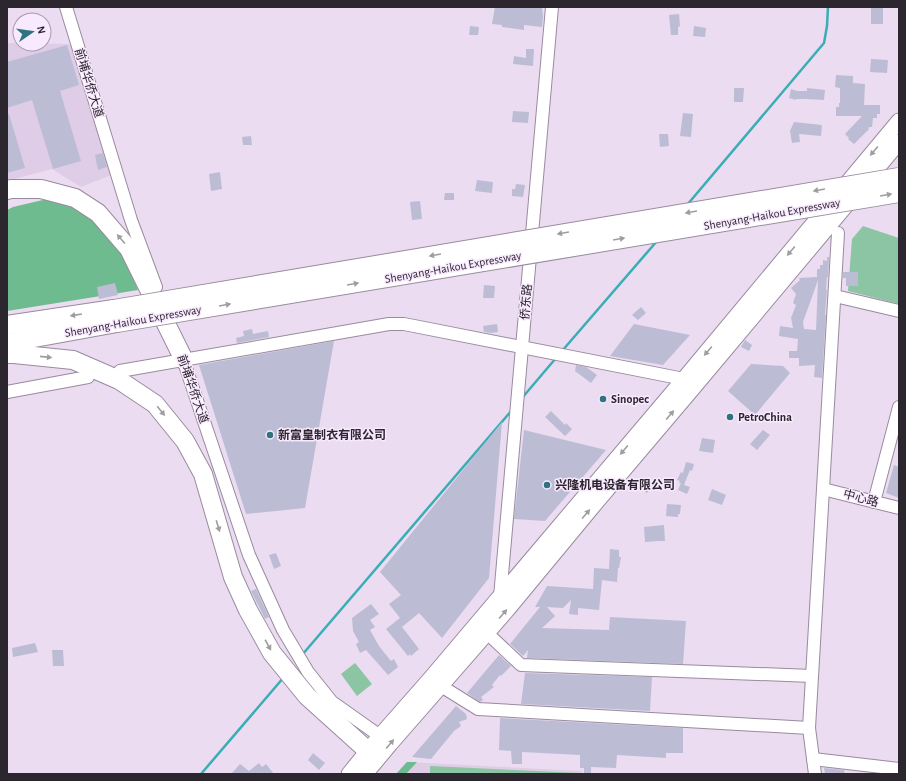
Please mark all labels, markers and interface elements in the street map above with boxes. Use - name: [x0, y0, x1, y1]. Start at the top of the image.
- north arrow: [12, 12, 52, 52]
- text: N: [35, 25, 47, 35]
- street label: 前埔华侨大道: [73, 47, 106, 119]
- one-way arrow: [869, 146, 878, 157]
- one-way arrow: [813, 187, 825, 193]
- one-way arrow: [880, 192, 892, 198]
- street label: Shenyang-Haikou Expressway: [703, 196, 841, 233]
- one-way arrow: [685, 209, 697, 215]
- one-way arrow: [557, 230, 569, 236]
- one-way arrow: [116, 234, 125, 244]
- one-way arrow: [613, 236, 625, 242]
- one-way arrow: [786, 246, 795, 257]
- street label: Shenyang-Haikou Expressway: [384, 249, 522, 286]
- one-way arrow: [428, 252, 441, 258]
- one-way arrow: [347, 281, 359, 287]
- street label: 侨东路: [517, 283, 534, 320]
- one-way arrow: [219, 302, 231, 308]
- street label: Shenyang-Haikou Expressway: [64, 303, 202, 340]
- one-way arrow: [70, 312, 82, 318]
- one-way arrow: [703, 346, 712, 356]
- street label: 前埔华侨大道: [176, 353, 211, 425]
- one-way arrow: [40, 354, 52, 360]
- place label: Sinopec: [611, 393, 649, 405]
- marker: Sinopec: [598, 394, 608, 404]
- one-way arrow: [157, 406, 165, 416]
- one-way arrow: [666, 410, 675, 421]
- place label: PetroChina: [738, 411, 792, 423]
- marker: PetroChina: [725, 412, 735, 422]
- place label: 新富皇制衣有限公司: [278, 428, 386, 441]
- marker: 新富皇制衣有限公司: [265, 430, 275, 440]
- one-way arrow: [619, 445, 628, 456]
- place label: 兴隆机电设备有限公司: [555, 478, 675, 491]
- marker: 兴隆机电设备有限公司: [542, 480, 552, 490]
- street label: 中心路: [842, 487, 880, 508]
- one-way arrow: [582, 509, 590, 520]
- one-way arrow: [215, 520, 221, 532]
- one-way arrow: [499, 609, 508, 620]
- one-way arrow: [265, 639, 271, 651]
- one-way arrow: [386, 739, 395, 749]

